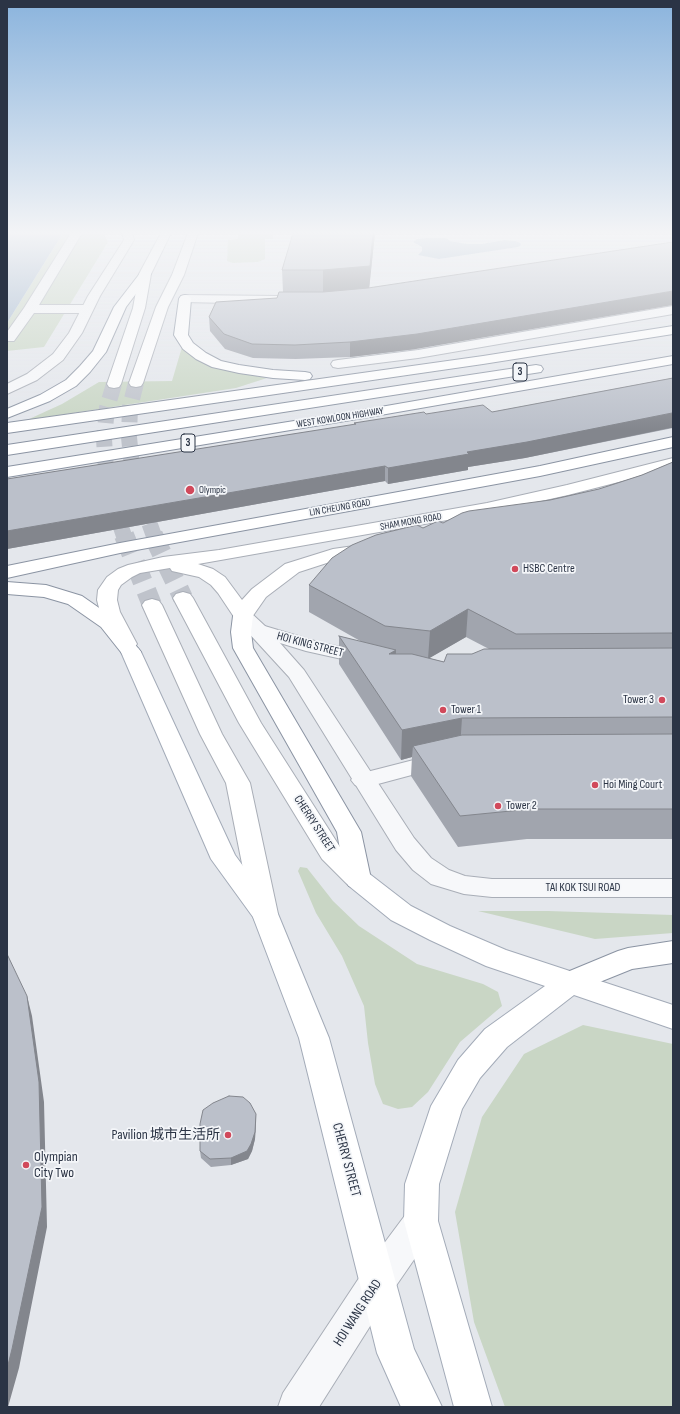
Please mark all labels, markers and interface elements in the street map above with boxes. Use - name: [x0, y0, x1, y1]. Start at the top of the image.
- road number: 3: [513, 363, 527, 381]
- street label: WEST KOWLOON HIGHWAY: [296, 405, 384, 431]
- road number: 3: [181, 434, 195, 452]
- marker: Olympic: [184, 484, 196, 496]
- place label: Olympic: [199, 484, 226, 496]
- street label: LIN CHEUNG ROAD: [309, 497, 371, 519]
- street label: SHAM MONG ROAD: [379, 511, 443, 533]
- place label: HSBC Centre: [523, 562, 575, 576]
- marker: HSBC Centre: [510, 564, 520, 574]
- street label: HOI KING STREET: [275, 629, 345, 661]
- place label: Tower 3: [623, 693, 654, 707]
- marker: Tower 3: [657, 695, 667, 705]
- place label: Tower 1: [451, 703, 481, 717]
- marker: Tower 1: [438, 705, 448, 715]
- place label: Hoi Ming Court: [603, 778, 662, 792]
- marker: Hoi Ming Court: [590, 780, 600, 790]
- street label: CHERRY STREET: [290, 793, 338, 855]
- place label: Tower 2: [506, 799, 537, 813]
- marker: Tower 2: [493, 801, 503, 811]
- street label: TAI KOK TSUI ROAD: [546, 881, 620, 895]
- street label: CHERRY STREET: [328, 1121, 364, 1199]
- place label: Pavilion 城市生活所: [111, 1127, 220, 1143]
- marker: Pavilion 城市生活所: [223, 1130, 233, 1140]
- place label: Olympian City Two: [34, 1149, 78, 1182]
- marker: Olympian City Two: [21, 1160, 31, 1170]
- street label: HOI WANG ROAD: [330, 1276, 386, 1350]

